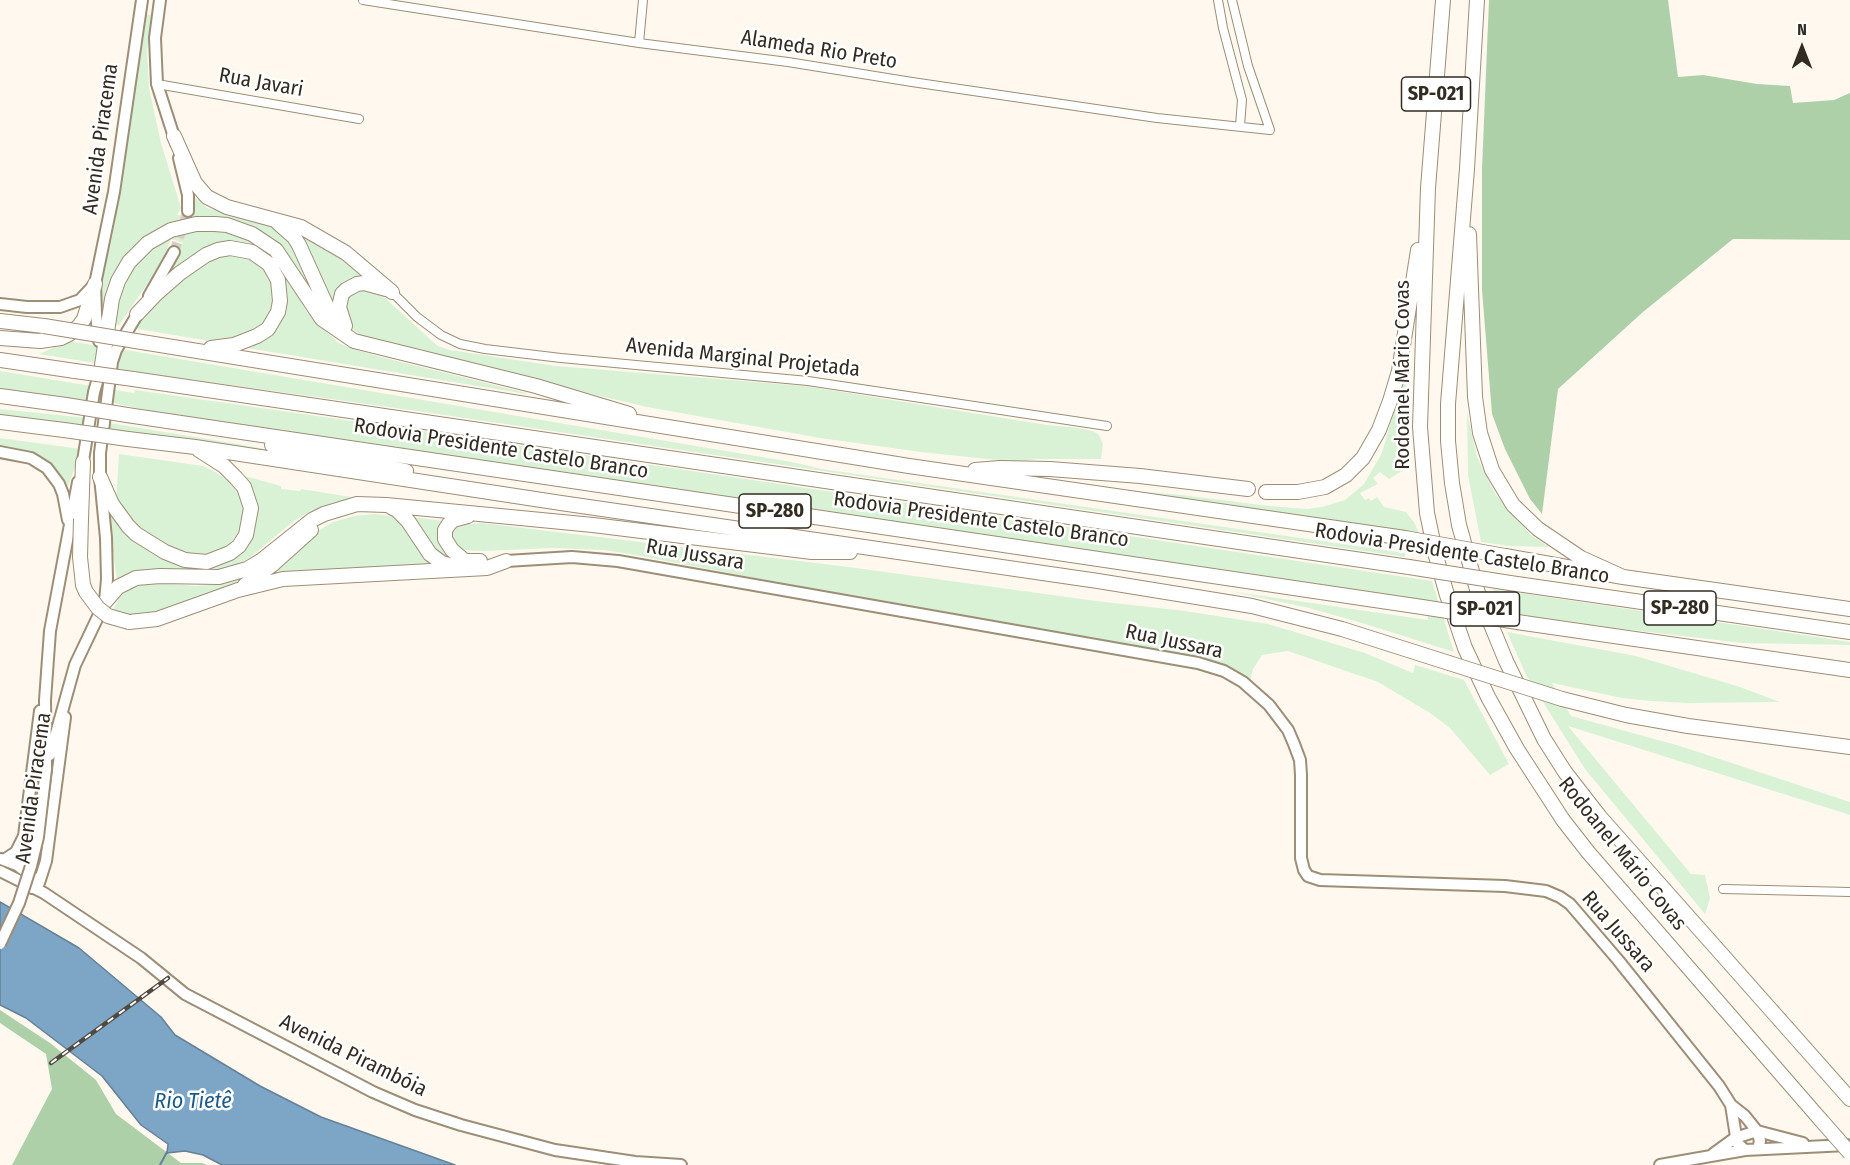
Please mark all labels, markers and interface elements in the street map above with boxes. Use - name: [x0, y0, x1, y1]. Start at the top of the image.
- north arrow: [1772, 18, 1832, 78]
- text: N: [1797, 20, 1807, 39]
- street label: Alameda Rio Preto: [739, 25, 899, 75]
- street label: Avenida Piracema: [78, 62, 124, 216]
- street label: Rua Javari: [217, 63, 305, 103]
- road number: SP-021: [1402, 77, 1470, 111]
- street label: Rodoanel Mário Covas: [1390, 280, 1416, 470]
- street label: Avenida Marginal Projetada: [625, 333, 861, 383]
- street label: Rodovia Presidente Castelo Branco: [352, 413, 650, 485]
- street label: Rodovia Presidente Castelo Branco: [832, 487, 1130, 553]
- road number: SP-280: [739, 494, 811, 528]
- street label: Rodovia Presidente Castelo Branco: [1313, 518, 1611, 590]
- street label: Rua Jussara: [644, 534, 746, 576]
- road number: SP-280: [1644, 591, 1716, 625]
- road number: SP-021: [1450, 592, 1520, 626]
- street label: Rua Jussara: [1123, 619, 1225, 665]
- street label: Avenida Piracema: [11, 711, 57, 865]
- street label: Rodoanel Mário Covas: [1553, 772, 1691, 936]
- street label: Rua Jussara: [1576, 886, 1660, 978]
- street label: Avenida Pirambóia: [275, 1009, 431, 1103]
- water label: Rio Tietê: [154, 1089, 232, 1115]

